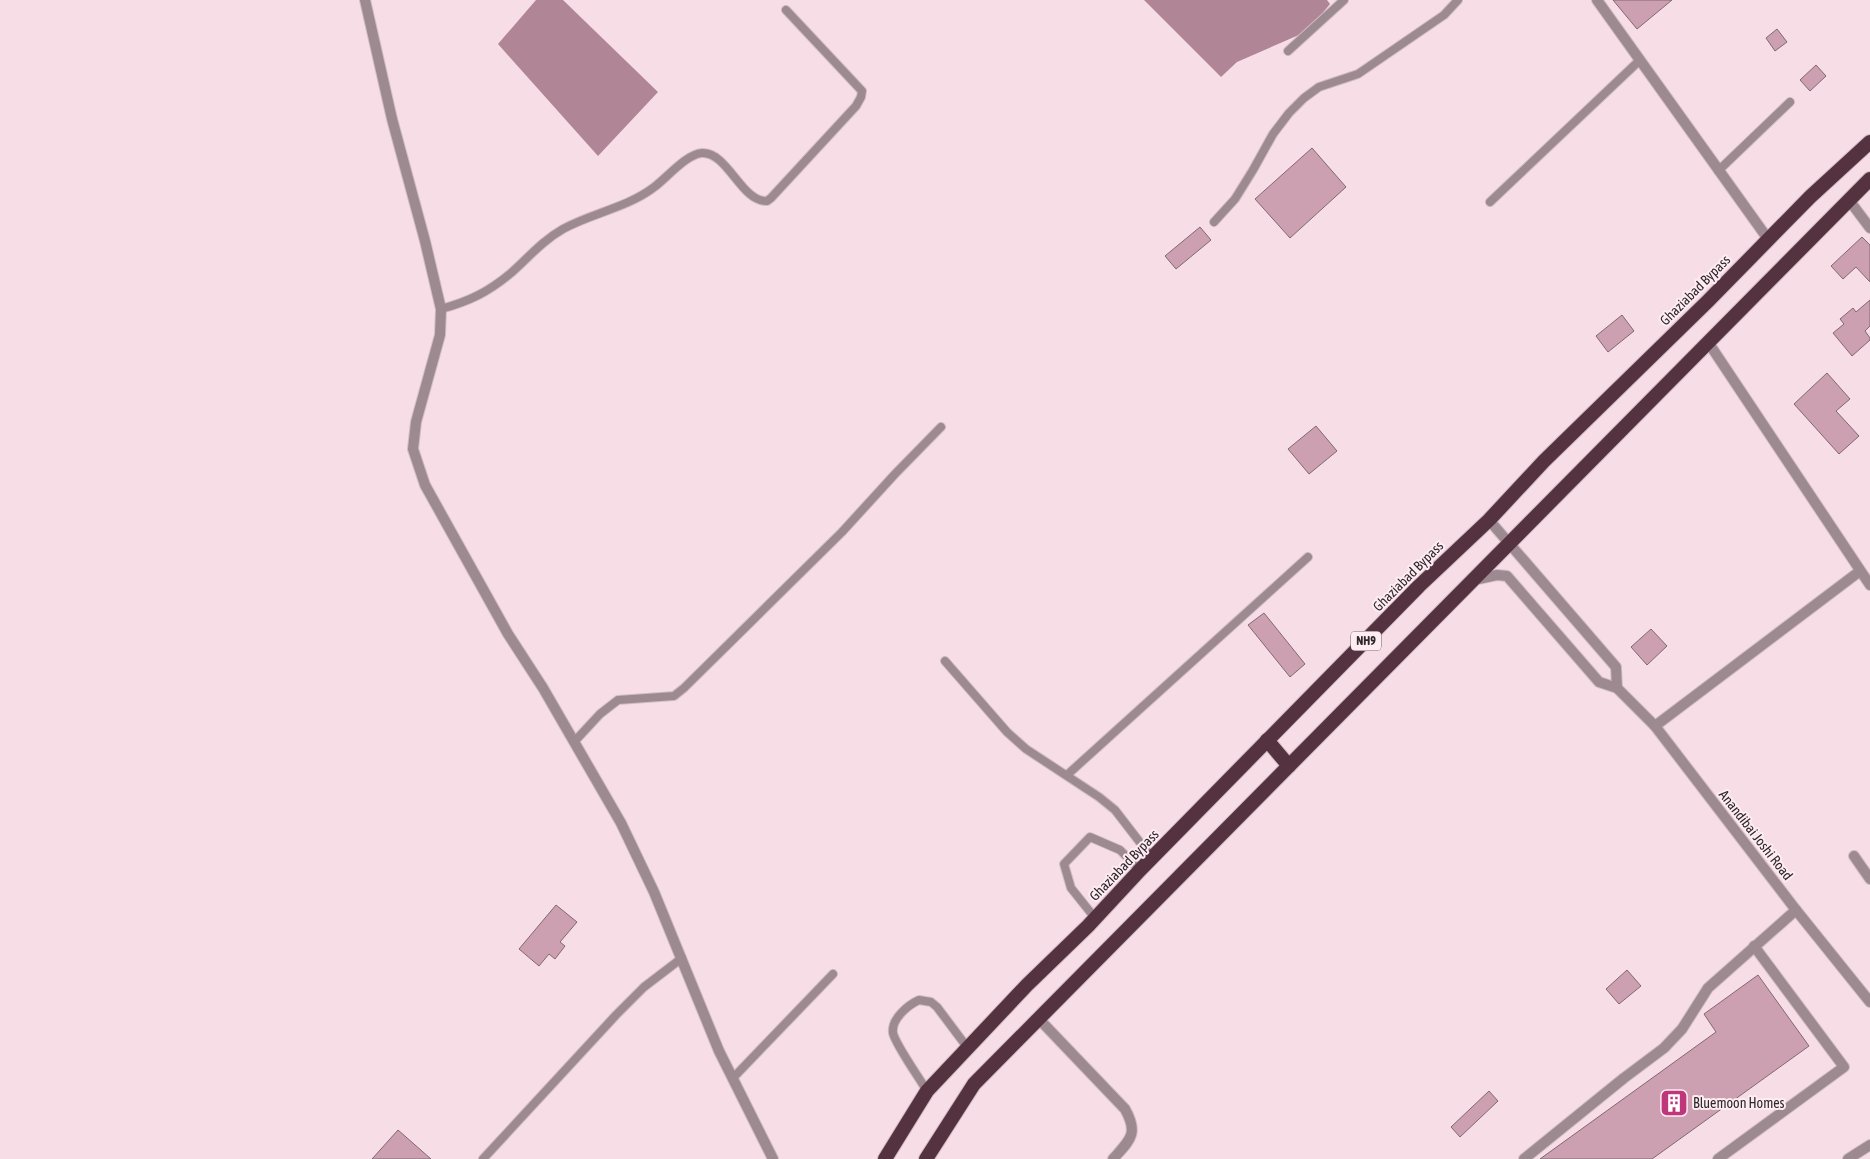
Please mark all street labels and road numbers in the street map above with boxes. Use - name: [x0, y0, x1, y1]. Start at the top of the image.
- street label: Ghaziabad Bypass: [1657, 252, 1733, 328]
- street label: Ghaziabad Bypass: [1370, 538, 1446, 614]
- road number: NH9: [1351, 631, 1381, 650]
- street label: Anandibai Joshi Road: [1716, 787, 1796, 883]
- street label: Ghaziabad Bypass: [1086, 826, 1162, 904]

